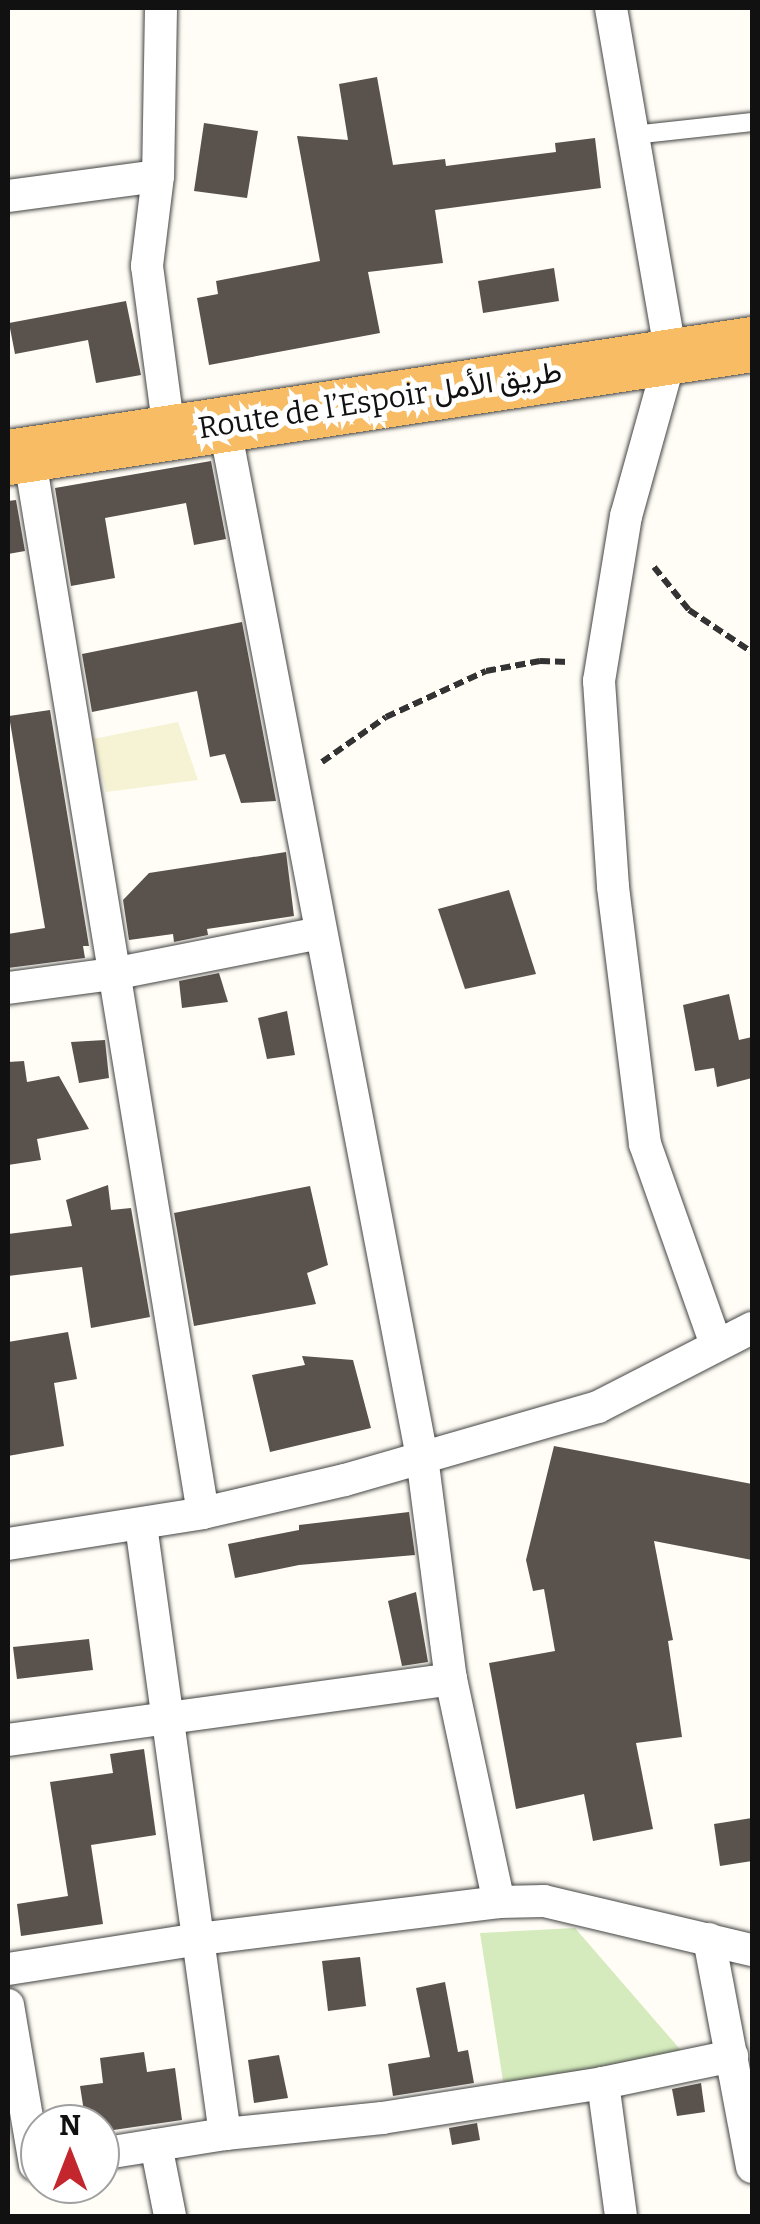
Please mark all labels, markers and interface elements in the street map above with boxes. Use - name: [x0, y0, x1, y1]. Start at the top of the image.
- street label: Route de l’Espoir طريق الأمل: [196, 353, 564, 447]
- north arrow: [20, 2104, 120, 2204]
- text: N: [59, 2109, 81, 2142]

